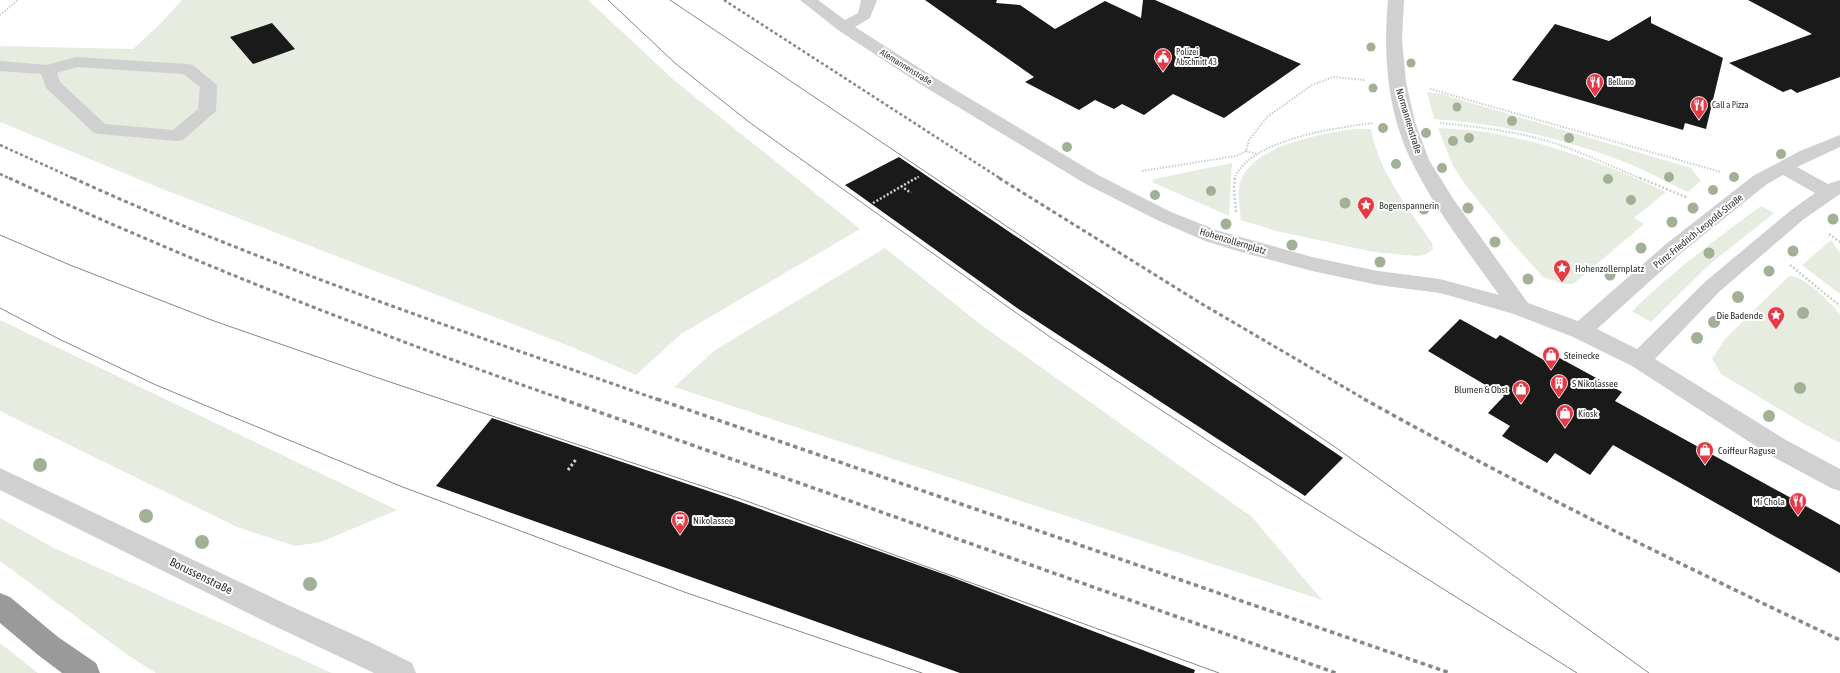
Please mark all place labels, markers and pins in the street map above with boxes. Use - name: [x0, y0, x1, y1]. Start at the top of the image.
- public building icon: Polizei Abschnitt 43: [1153, 47, 1173, 72]
- place label: Polizei Abschnitt 43: [1176, 47, 1217, 67]
- restaurant icon: Belluno: [1585, 72, 1605, 97]
- place label: Belluno: [1608, 77, 1634, 87]
- restaurant icon: Call a Pizza: [1689, 95, 1709, 120]
- place label: Call a Pizza: [1712, 100, 1749, 110]
- place icon: Bogenspannerin: [1356, 195, 1376, 220]
- place label: Bogenspannerin: [1379, 200, 1439, 211]
- place icon: Hohenzollernplatz: [1552, 258, 1572, 283]
- place label: Hohenzollernplatz: [1575, 263, 1644, 274]
- place icon: Die Badende: [1766, 305, 1786, 330]
- place label: Die Badende: [1716, 310, 1763, 321]
- shop icon: Steinecke: [1541, 345, 1561, 370]
- place label: Steinecke: [1564, 350, 1600, 361]
- building icon: S Nikolassee: [1549, 373, 1569, 398]
- place label: S Nikolassee: [1572, 378, 1619, 389]
- shop icon: Blumen & Obst: [1511, 379, 1531, 404]
- place label: Blumen & Obst: [1454, 384, 1508, 395]
- shop icon: Kiosk: [1555, 403, 1575, 428]
- place label: Kiosk: [1578, 408, 1598, 419]
- shop icon: Coiffeur Raguse: [1695, 440, 1715, 465]
- place label: Coiffeur Raguse: [1718, 445, 1776, 456]
- restaurant icon: Mi Chola: [1788, 491, 1808, 516]
- place label: Mi Chola: [1753, 496, 1785, 507]
- station icon: Nikolassee: [670, 510, 690, 535]
- place label: Nikolassee: [693, 515, 734, 526]

